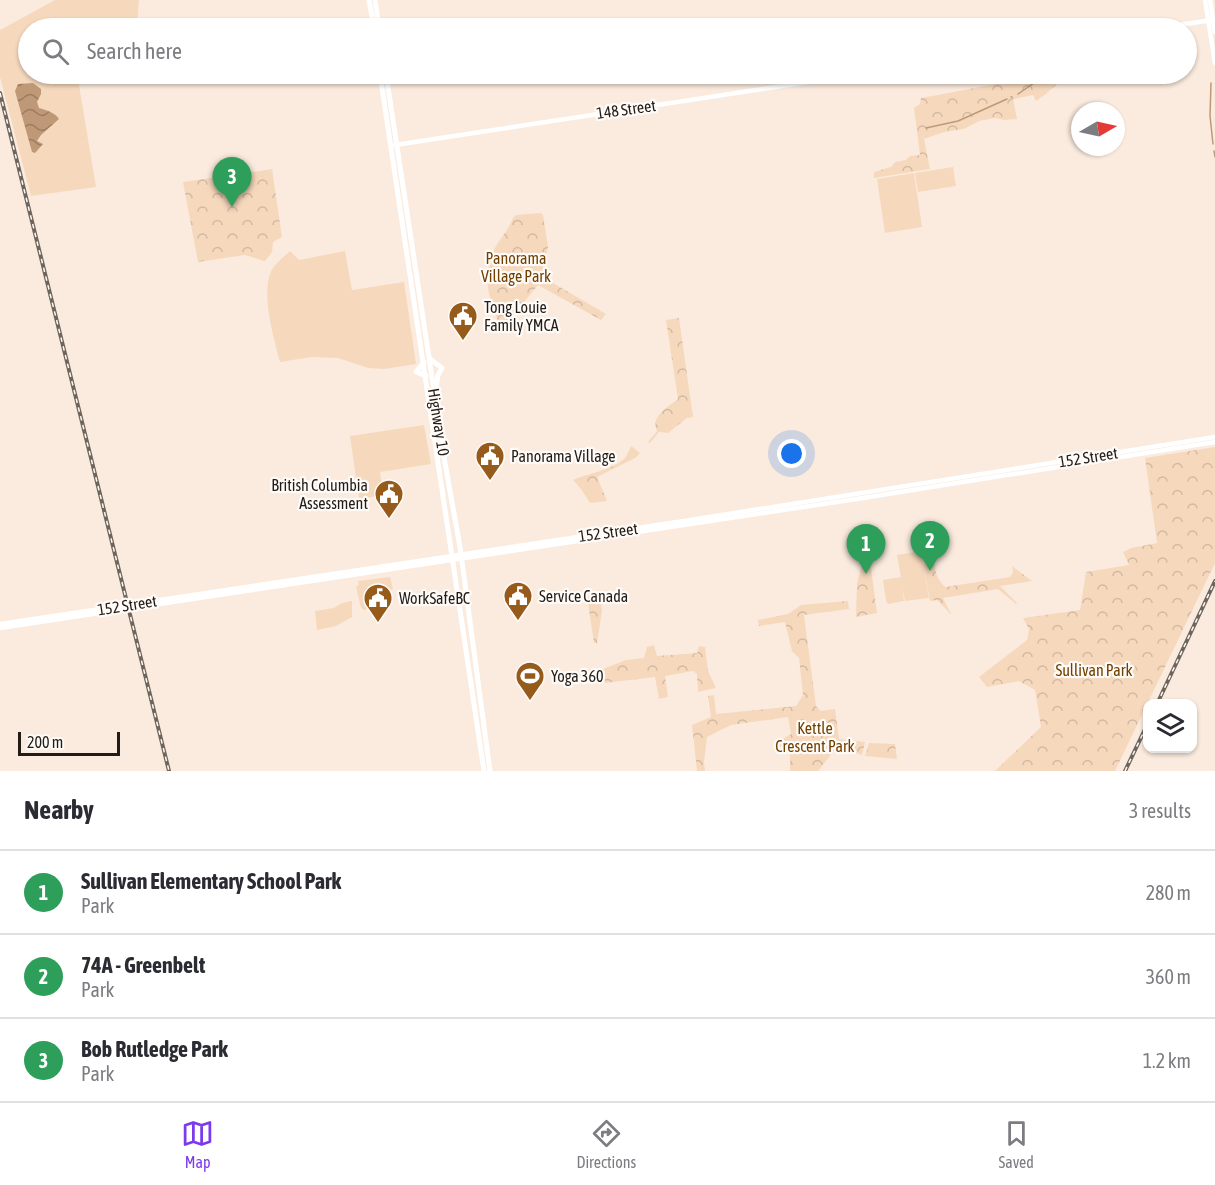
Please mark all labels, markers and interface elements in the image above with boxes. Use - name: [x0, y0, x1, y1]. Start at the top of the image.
- search box: [18, 18, 1197, 84]
- icon: search: [39, 35, 72, 68]
- text: Search here: [87, 38, 182, 64]
- street label: 148 Street: [595, 96, 657, 122]
- north arrow: [1071, 102, 1125, 156]
- pin: 3: [212, 158, 252, 207]
- park label: Panorama Village Park: [481, 249, 551, 286]
- place label: Tong Louie Family YMCA: [484, 298, 559, 335]
- public building icon: Tong Louie Family YMCA: [447, 300, 479, 342]
- street label: Highway 10: [424, 387, 453, 457]
- your location: [777, 439, 806, 468]
- public building icon: Panorama Village: [474, 440, 506, 482]
- street label: 152 Street: [1057, 443, 1119, 471]
- place label: Panorama Village: [511, 447, 616, 466]
- place label: British Columbia Assessment: [271, 476, 368, 512]
- public building icon: British Columbia Assessment: [373, 478, 405, 520]
- street label: 152 Street: [577, 519, 639, 545]
- pin: 2: [910, 522, 950, 571]
- pin: 1: [846, 524, 886, 574]
- public building icon: Service Canada: [502, 580, 534, 622]
- public building icon: WorkSafeBC: [362, 582, 394, 624]
- place label: Service Canada: [539, 587, 628, 605]
- place label: WorkSafeBC: [399, 589, 470, 607]
- street label: 152 Street: [96, 591, 158, 619]
- sports icon: Yoga 360: [514, 660, 546, 702]
- park label: Sullivan Park: [1055, 661, 1133, 679]
- place label: Yoga 360: [551, 667, 603, 686]
- map controls: [1143, 699, 1197, 753]
- button: layers: [1143, 699, 1197, 753]
- park label: Kettle Crescent Park: [775, 719, 855, 755]
- scale bar: [18, 729, 120, 756]
- text: 200 m: [27, 733, 63, 751]
- text: Nearby: [24, 795, 94, 825]
- text: 3 results: [1129, 799, 1191, 822]
- text: Sullivan Elementary School Park: [81, 868, 341, 894]
- text: 1: [39, 881, 48, 904]
- text: 280 m: [1146, 881, 1191, 904]
- text: Park: [81, 894, 114, 917]
- text: 74A - Greenbelt: [81, 952, 205, 978]
- text: 2: [39, 965, 48, 988]
- text: 360 m: [1146, 965, 1191, 988]
- text: Park: [81, 978, 114, 1001]
- text: Bob Rutledge Park: [81, 1036, 228, 1062]
- text: 3: [39, 1049, 48, 1072]
- text: 1.2 km: [1143, 1049, 1191, 1072]
- text: Park: [81, 1062, 114, 1085]
- tab: Map: [181, 1117, 214, 1171]
- tab: Directions: [576, 1117, 636, 1171]
- tab: Saved: [998, 1117, 1034, 1171]

